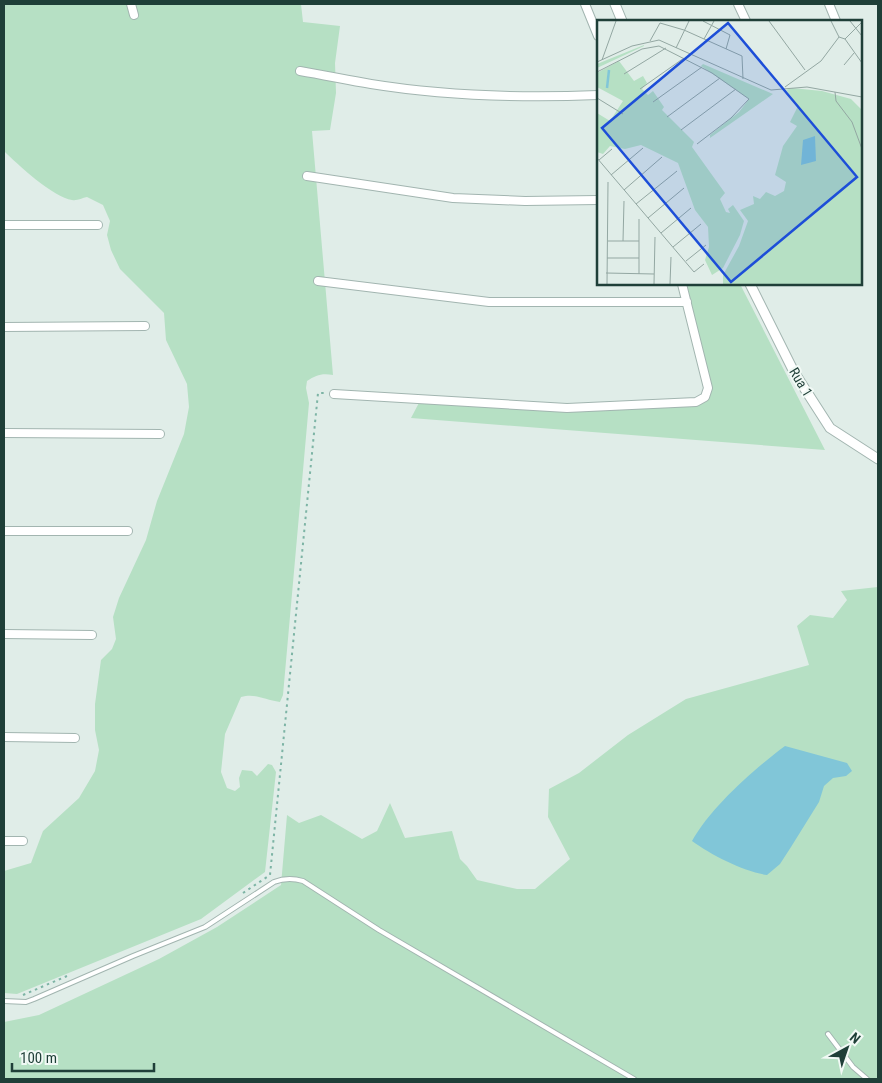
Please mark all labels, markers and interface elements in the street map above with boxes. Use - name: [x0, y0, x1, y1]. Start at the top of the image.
- inset map: [597, 20, 862, 285]
- street label: Rua 1: [786, 365, 816, 399]
- north arrow: [822, 1023, 872, 1073]
- text: N: [847, 1029, 864, 1047]
- scale bar: [12, 1040, 155, 1072]
- text: 100 m: [20, 1049, 57, 1067]

